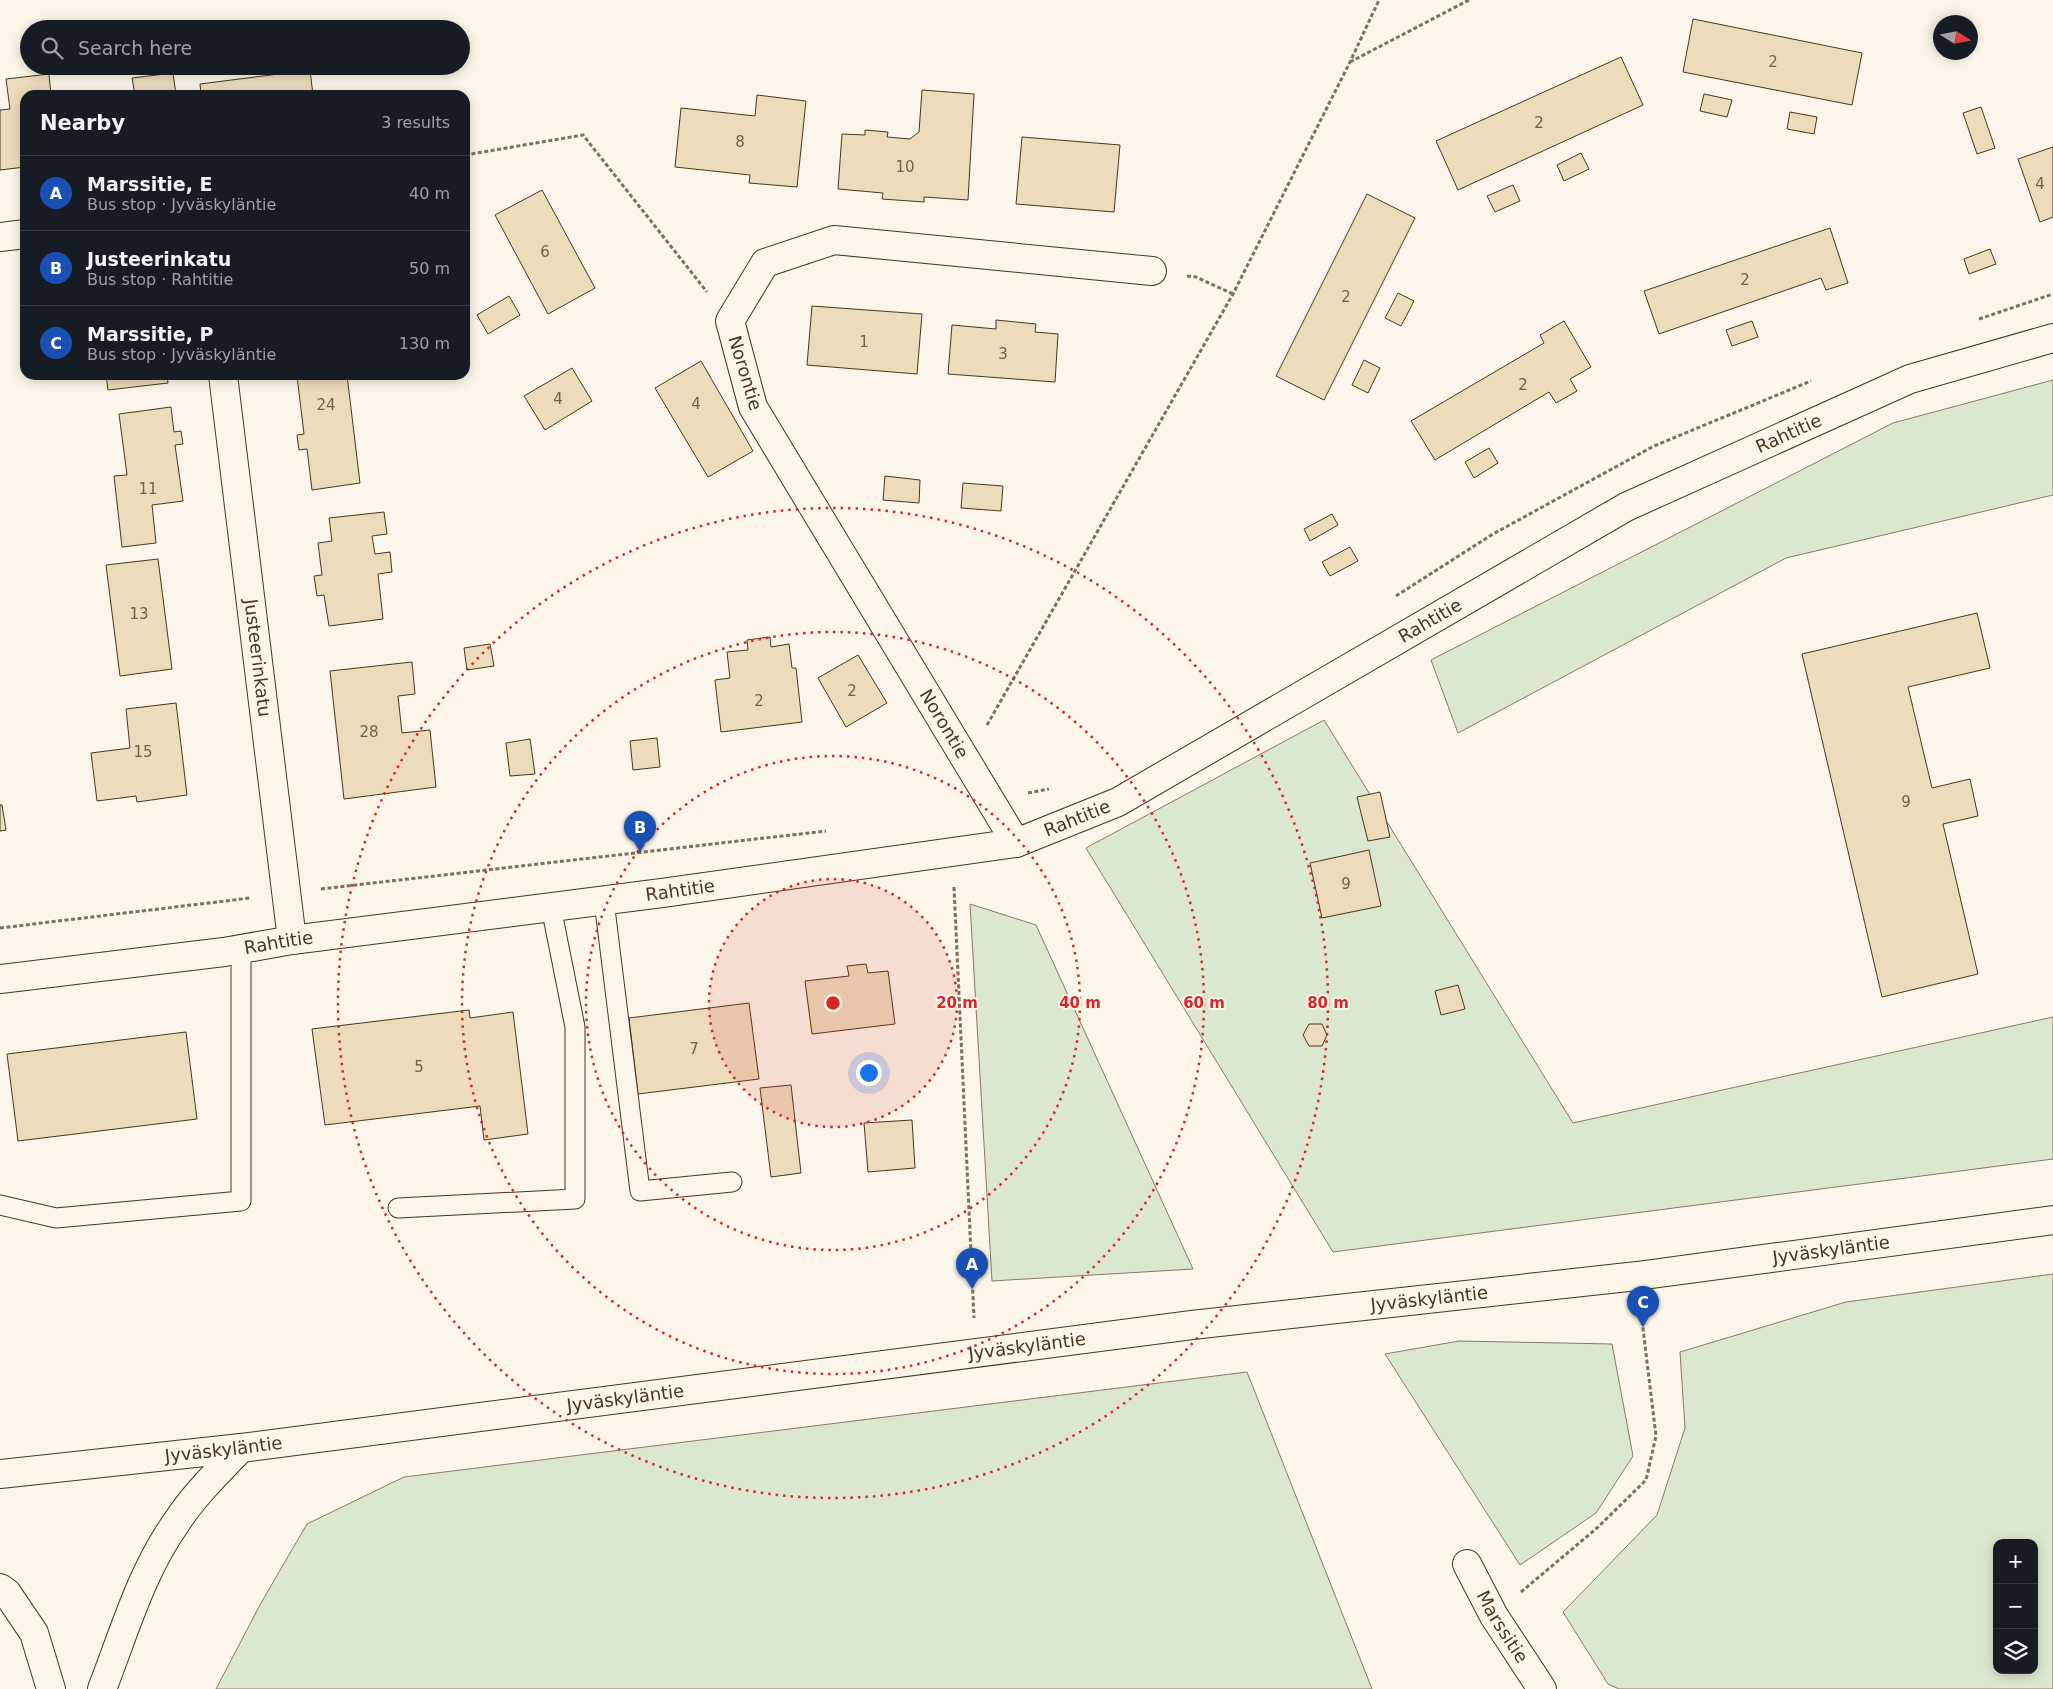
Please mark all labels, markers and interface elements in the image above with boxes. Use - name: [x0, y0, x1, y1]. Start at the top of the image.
- north arrow: [1933, 15, 1978, 60]
- search box: [20, 20, 470, 75]
- icon: search: [38, 34, 66, 62]
- text: Search here: [78, 37, 192, 59]
- house number: 2: [1768, 53, 1778, 71]
- text: Nearby: [40, 111, 125, 135]
- text: 3 results: [381, 113, 450, 132]
- house number: 2: [1534, 114, 1544, 132]
- house number: 8: [735, 133, 745, 151]
- house number: 10: [895, 158, 915, 176]
- text: Marssitie, E: [87, 173, 213, 195]
- house number: 4: [2035, 175, 2045, 193]
- text: A: [50, 184, 62, 203]
- text: 40 m: [409, 184, 450, 203]
- text: Bus stop · Jyväskyläntie: [87, 195, 276, 214]
- house number: 6: [540, 243, 550, 261]
- text: Justeerinkatu: [87, 248, 231, 270]
- text: B: [50, 259, 62, 278]
- text: 50 m: [409, 259, 450, 278]
- text: Bus stop · Rahtitie: [87, 270, 233, 289]
- house number: 2: [1740, 271, 1750, 289]
- house number: 2: [1341, 288, 1351, 306]
- text: Marssitie, P: [87, 323, 213, 345]
- street label: Norontie: [724, 333, 767, 413]
- house number: 1: [859, 333, 869, 351]
- text: C: [50, 334, 62, 353]
- text: 130 m: [399, 334, 450, 353]
- text: Bus stop · Jyväskyläntie: [87, 345, 276, 364]
- house number: 3: [998, 345, 1008, 363]
- house number: 2: [1518, 376, 1528, 394]
- house number: 4: [553, 390, 563, 408]
- house number: 4: [691, 395, 701, 413]
- house number: 24: [316, 396, 336, 414]
- street label: Rahtitie: [1752, 409, 1825, 457]
- house number: 11: [138, 480, 158, 498]
- street label: Rahtitie: [1394, 594, 1465, 647]
- street label: Justeerinkatu: [240, 597, 276, 718]
- house number: 13: [129, 605, 149, 623]
- house number: 2: [847, 682, 857, 700]
- street label: Norontie: [916, 685, 973, 762]
- house number: 2: [754, 692, 764, 710]
- house number: 28: [359, 723, 379, 741]
- house number: 15: [133, 743, 153, 761]
- house number: 9: [1901, 793, 1911, 811]
- street label: Rahtitie: [1041, 795, 1113, 841]
- pin: B: [624, 811, 656, 852]
- street label: Rahtitie: [644, 875, 716, 905]
- house number: 9: [1341, 875, 1351, 893]
- street label: Rahtitie: [242, 926, 314, 958]
- centre of rings: [824, 994, 842, 1012]
- text: 20 m: [936, 994, 978, 1012]
- text: 40 m: [1059, 994, 1101, 1012]
- text: 60 m: [1183, 994, 1225, 1012]
- text: 80 m: [1307, 994, 1349, 1012]
- house number: 7: [689, 1040, 699, 1058]
- house number: 5: [414, 1058, 424, 1076]
- your location: [856, 1060, 882, 1086]
- street label: Jyväskyläntie: [1770, 1231, 1891, 1268]
- pin: A: [956, 1248, 988, 1289]
- street label: Jyväskyläntie: [1368, 1281, 1489, 1315]
- pin: C: [1627, 1286, 1659, 1327]
- street label: Jyväskyläntie: [966, 1328, 1087, 1364]
- street label: Jyväskyläntie: [564, 1380, 685, 1416]
- street label: Jyväskyläntie: [163, 1432, 284, 1466]
- map controls: [1993, 1539, 2038, 1674]
- button: +: [1993, 1539, 2038, 1584]
- button: −: [1993, 1584, 2038, 1629]
- street label: Marssitie: [1473, 1587, 1533, 1667]
- button: layers: [1993, 1629, 2038, 1674]

